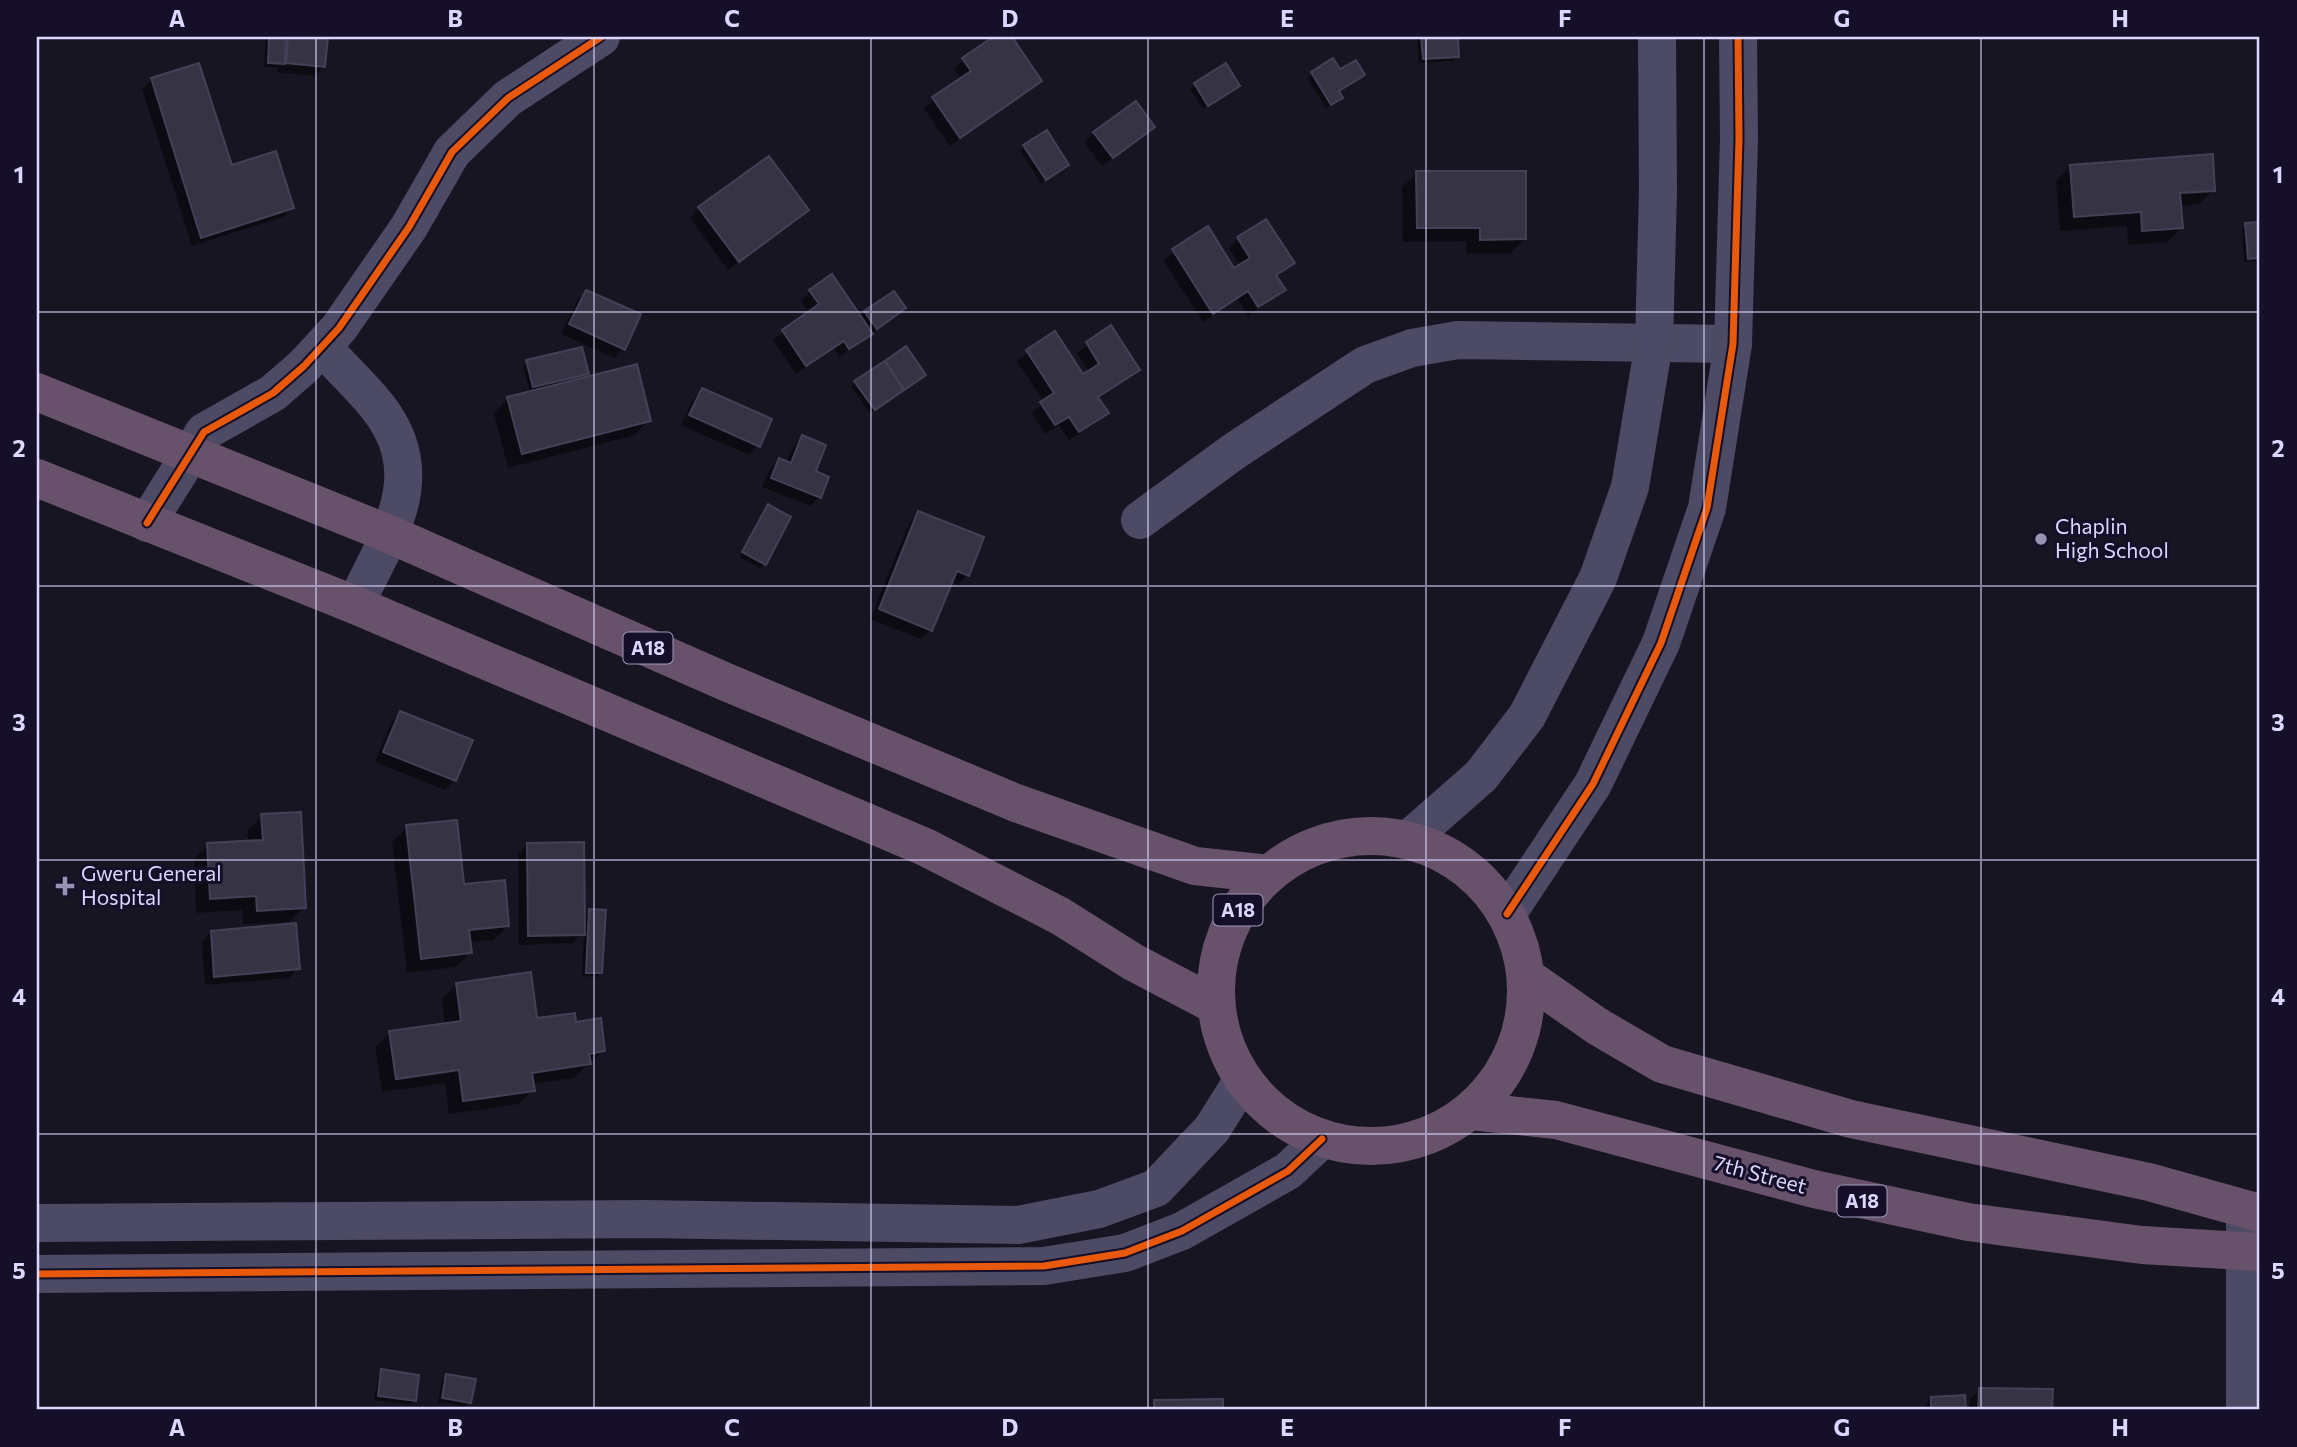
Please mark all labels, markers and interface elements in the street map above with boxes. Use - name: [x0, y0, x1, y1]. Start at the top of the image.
- text: A: [169, 4, 186, 32]
- text: B: [447, 4, 463, 32]
- text: C: [724, 4, 740, 32]
- text: D: [1002, 4, 1019, 32]
- text: E: [1280, 4, 1294, 32]
- text: F: [1558, 4, 1572, 32]
- text: G: [1834, 4, 1850, 32]
- text: H: [2111, 4, 2129, 32]
- text: 1: [14, 160, 24, 188]
- text: 1: [2273, 160, 2283, 188]
- text: 2: [12, 434, 26, 462]
- text: 2: [2271, 434, 2285, 462]
- place label: Chaplin High School: [2055, 513, 2169, 562]
- marker: Chaplin High School: [2033, 531, 2049, 547]
- road number: A18: [624, 632, 672, 664]
- text: 3: [12, 708, 26, 736]
- text: 3: [2271, 708, 2285, 736]
- place label: Gweru General Hospital: [81, 860, 222, 909]
- marker: Gweru General Hospital: [55, 876, 75, 896]
- road number: A18: [1214, 894, 1262, 926]
- text: 4: [12, 982, 26, 1010]
- text: 4: [2271, 982, 2285, 1010]
- street label: 7th Street: [1711, 1149, 1810, 1198]
- road number: A18: [1838, 1186, 1886, 1217]
- text: 5: [12, 1256, 26, 1284]
- text: 5: [2271, 1256, 2285, 1284]
- text: A: [169, 1413, 186, 1441]
- text: B: [447, 1413, 463, 1441]
- text: C: [724, 1413, 740, 1441]
- text: D: [1002, 1413, 1019, 1441]
- text: E: [1280, 1413, 1294, 1441]
- text: F: [1558, 1413, 1572, 1441]
- text: G: [1834, 1413, 1850, 1441]
- text: H: [2111, 1413, 2129, 1441]

